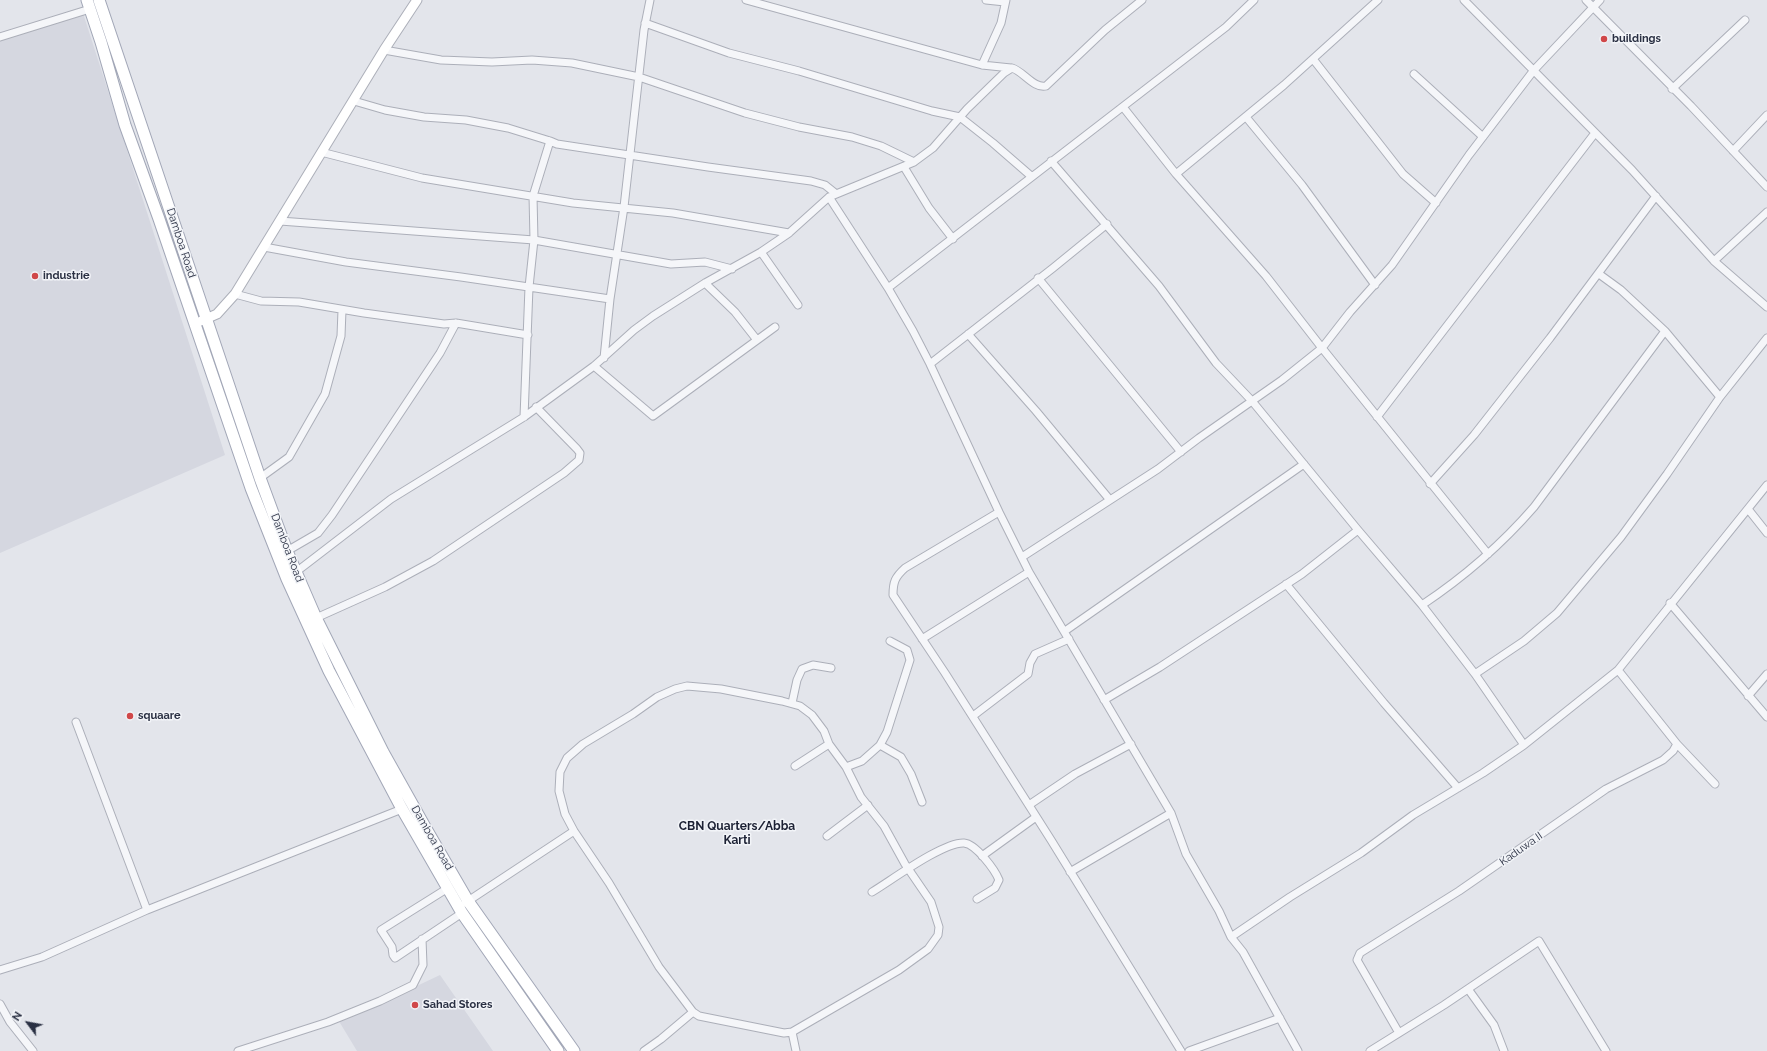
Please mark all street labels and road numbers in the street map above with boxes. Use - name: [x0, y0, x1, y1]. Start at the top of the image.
- street label: Damboa Road: [164, 207, 198, 279]
- street label: Damboa Road: [268, 512, 306, 584]
- street label: Damboa Road: [408, 803, 456, 873]
- street label: Kaduwa II: [1497, 829, 1545, 869]

